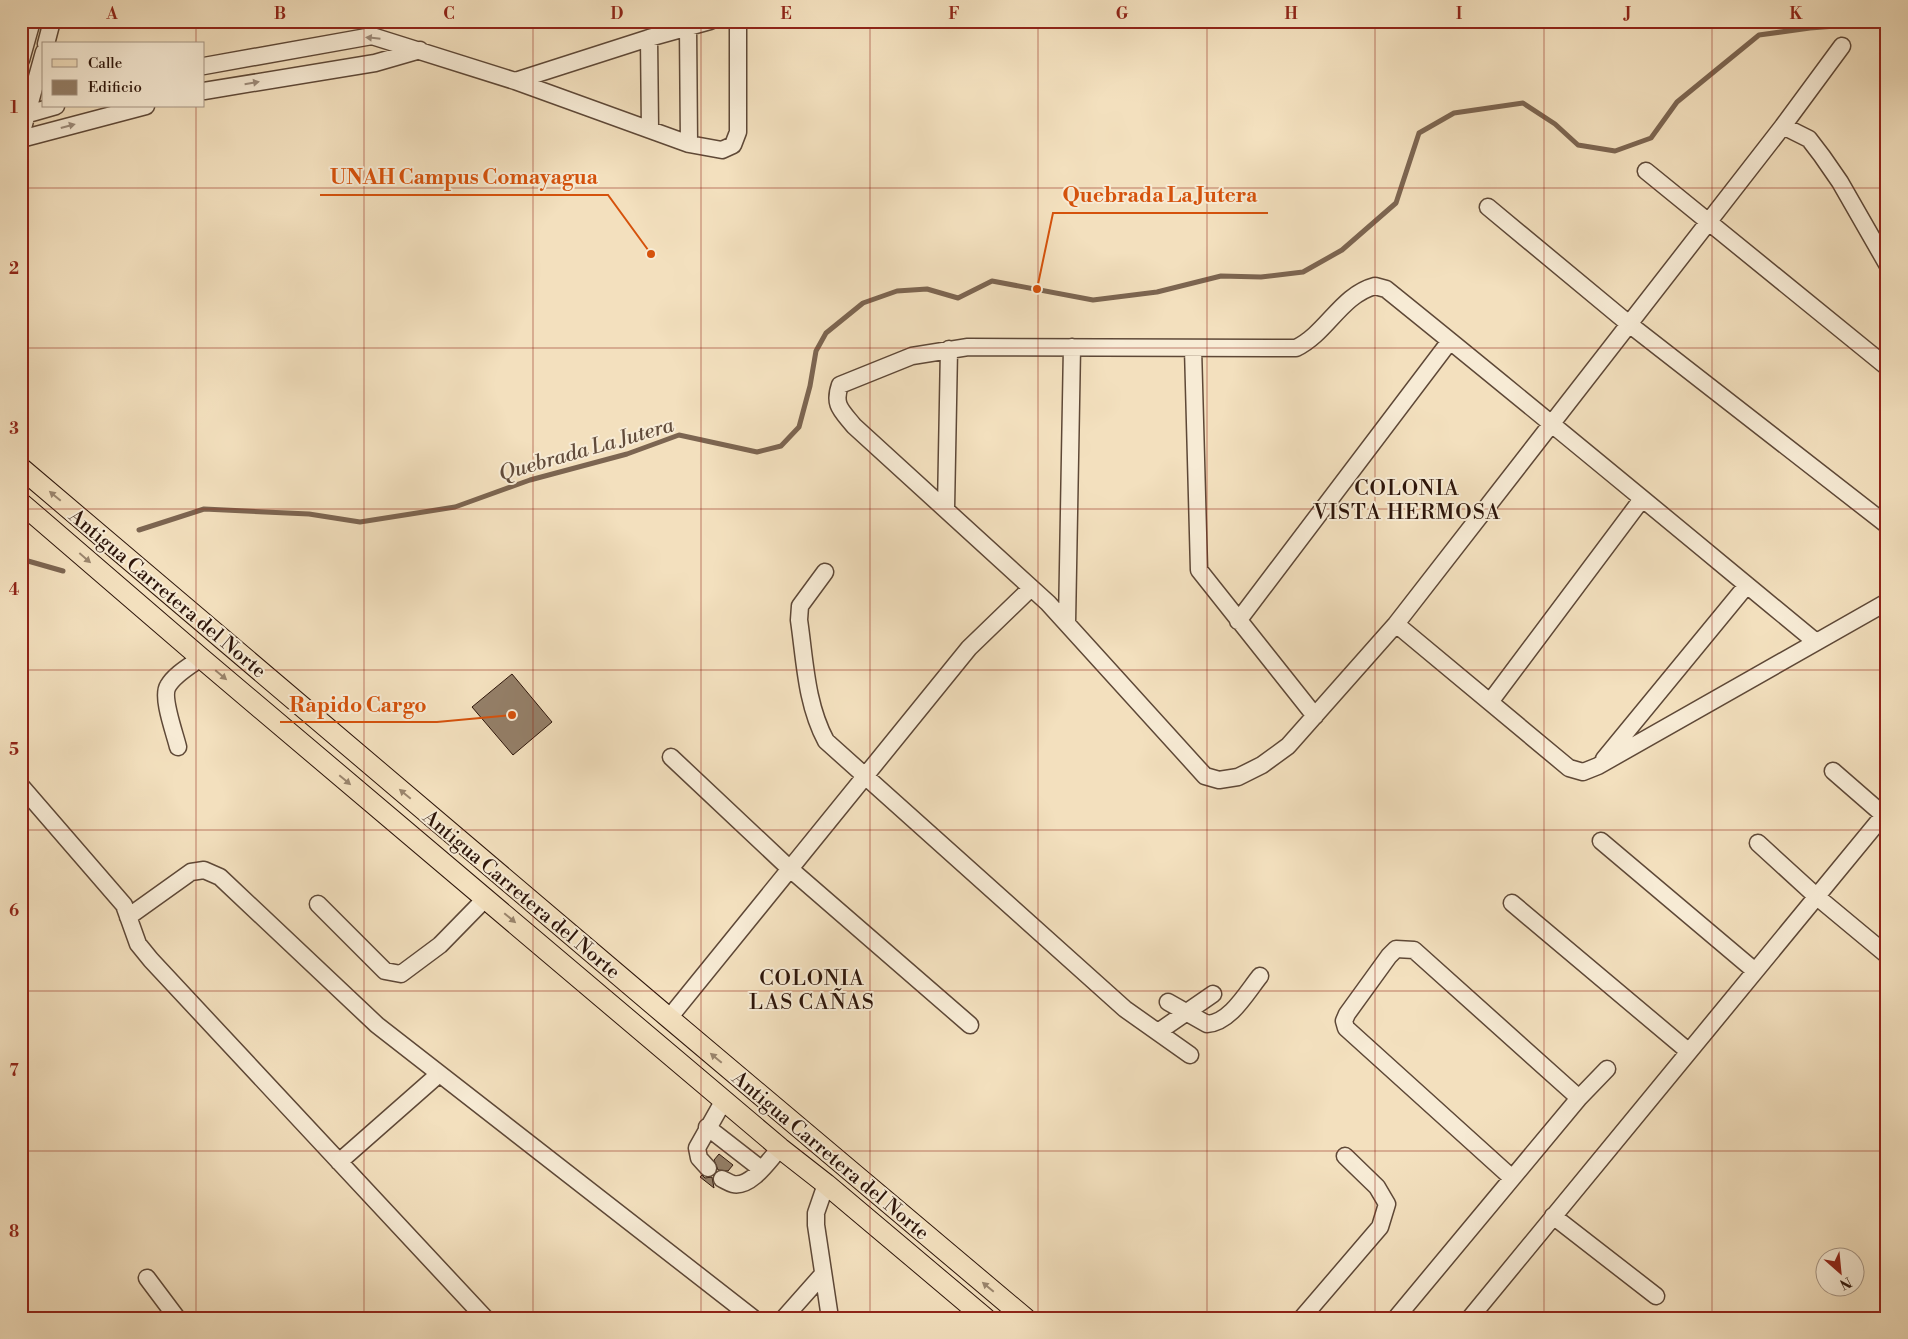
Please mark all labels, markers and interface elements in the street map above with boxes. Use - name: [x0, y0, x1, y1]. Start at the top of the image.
- text: A: [105, 4, 118, 24]
- text: B: [274, 4, 286, 24]
- text: C: [443, 4, 455, 24]
- text: D: [611, 4, 624, 24]
- text: E: [780, 4, 792, 24]
- text: F: [948, 4, 960, 24]
- text: G: [1116, 4, 1129, 24]
- text: H: [1284, 4, 1298, 24]
- text: I: [1456, 4, 1462, 24]
- text: J: [1623, 4, 1631, 24]
- text: K: [1790, 4, 1804, 24]
- one-way arrow: [365, 34, 381, 42]
- legend: [42, 42, 205, 108]
- text: Calle: [88, 54, 122, 73]
- text: Edificio: [88, 78, 142, 97]
- one-way arrow: [244, 79, 260, 87]
- text: 1: [10, 98, 18, 118]
- one-way arrow: [61, 122, 76, 130]
- callout: UNAH Campus Comayagua: [320, 159, 608, 195]
- text: UNAH Campus Comayagua: [330, 165, 599, 191]
- callout: Quebrada La Jutera: [1053, 177, 1268, 213]
- text: Quebrada La Jutera: [1063, 183, 1258, 209]
- text: 2: [9, 259, 19, 279]
- water label: Quebrada La Jutera: [496, 412, 677, 487]
- text: 3: [9, 419, 19, 439]
- district label: COLONIA VISTA HERMOSA: [1312, 476, 1501, 526]
- one-way arrow: [49, 491, 62, 502]
- street label: Antigua Carretera del Norte: [62, 504, 271, 684]
- one-way arrow: [78, 552, 91, 563]
- text: 4: [9, 580, 20, 600]
- one-way arrow: [214, 670, 227, 681]
- callout: Rapido Cargo: [280, 686, 437, 722]
- text: Rapido Cargo: [289, 693, 427, 719]
- text: 5: [9, 740, 19, 760]
- one-way arrow: [339, 774, 352, 785]
- one-way arrow: [399, 789, 412, 800]
- street label: Antigua Carretera del Norte: [416, 805, 625, 985]
- text: 6: [9, 901, 19, 921]
- one-way arrow: [503, 913, 516, 924]
- district label: COLONIA LAS CAÑAS: [749, 966, 875, 1016]
- one-way arrow: [710, 1053, 723, 1064]
- text: 7: [9, 1061, 19, 1081]
- street label: Antigua Carretera del Norte: [725, 1066, 934, 1246]
- text: 8: [9, 1222, 19, 1242]
- north arrow: [1816, 1246, 1866, 1296]
- text: N: [1836, 1272, 1854, 1293]
- one-way arrow: [982, 1281, 995, 1292]

